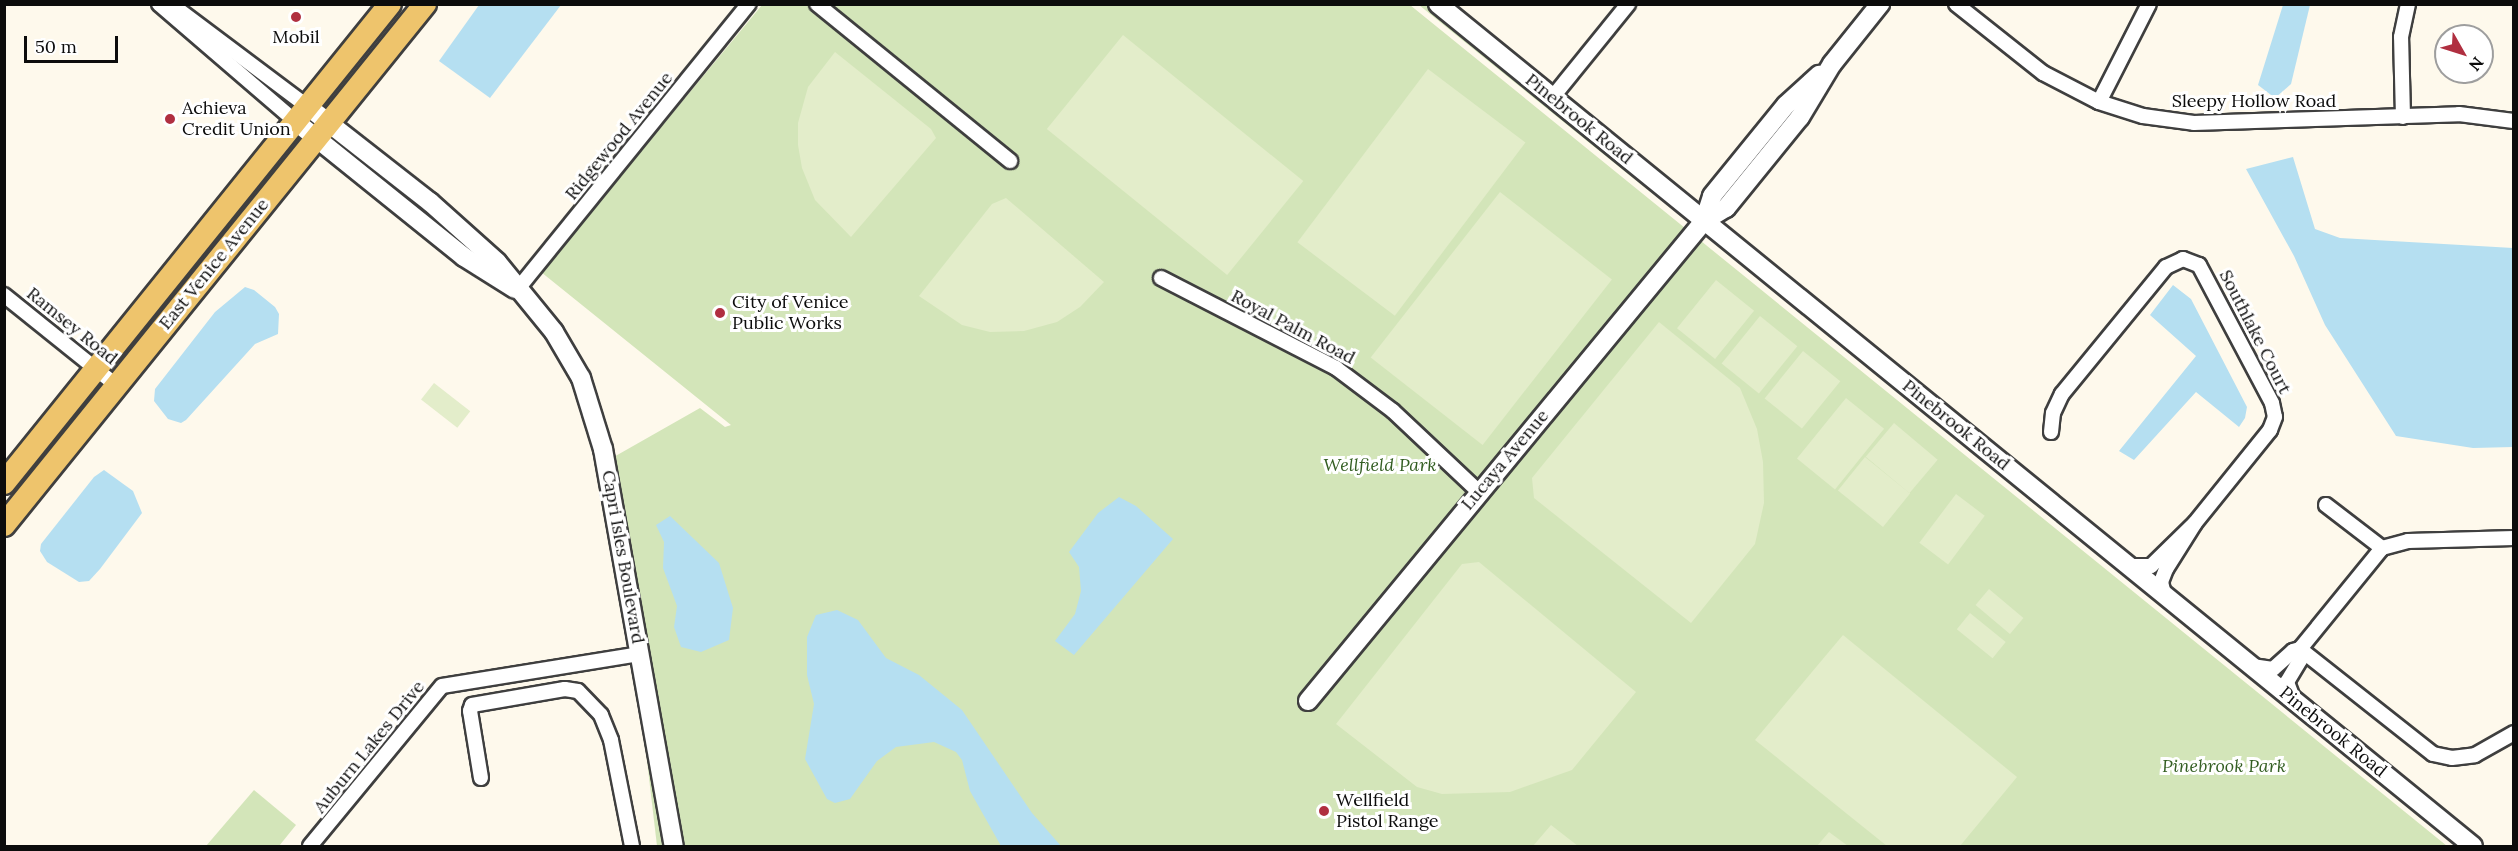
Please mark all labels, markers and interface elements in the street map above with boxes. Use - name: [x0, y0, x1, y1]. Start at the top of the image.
- marker: Mobil: [289, 10, 303, 24]
- scale bar: [27, 24, 122, 62]
- north arrow: [2434, 24, 2494, 84]
- place label: Mobil: [272, 26, 320, 48]
- text: 50 m: [35, 35, 77, 58]
- text: N: [2465, 53, 2488, 75]
- street label: Ridgewood Avenue: [561, 68, 677, 204]
- street label: Pinebrook Road: [1521, 69, 1637, 169]
- street label: Sleepy Hollow Road: [2172, 90, 2336, 112]
- place label: Achieva Credit Union: [182, 98, 291, 140]
- marker: Achieva Credit Union: [163, 112, 177, 126]
- street label: East Venice Avenue: [155, 194, 273, 334]
- street label: Southlake Court: [2214, 266, 2296, 398]
- street label: Ramsey Road: [22, 283, 122, 369]
- street label: Royal Palm Road: [1227, 285, 1359, 369]
- place label: City of Venice Public Works: [732, 292, 848, 334]
- marker: City of Venice Public Works: [713, 306, 727, 320]
- street label: Pinebrook Road: [1898, 375, 2014, 475]
- street label: Lucaya Avenue: [1457, 405, 1553, 515]
- park label: Wellfield Park: [1323, 454, 1437, 476]
- street label: Capri Isles Boulevard: [597, 469, 649, 645]
- street label: Auburn Lakes Drive: [309, 676, 429, 818]
- street label: Pinebrook Road: [2275, 682, 2391, 782]
- park label: Pinebrook Park: [2162, 755, 2286, 777]
- place label: Wellfield Pistol Range: [1336, 790, 1439, 832]
- marker: Wellfield Pistol Range: [1317, 804, 1331, 818]

